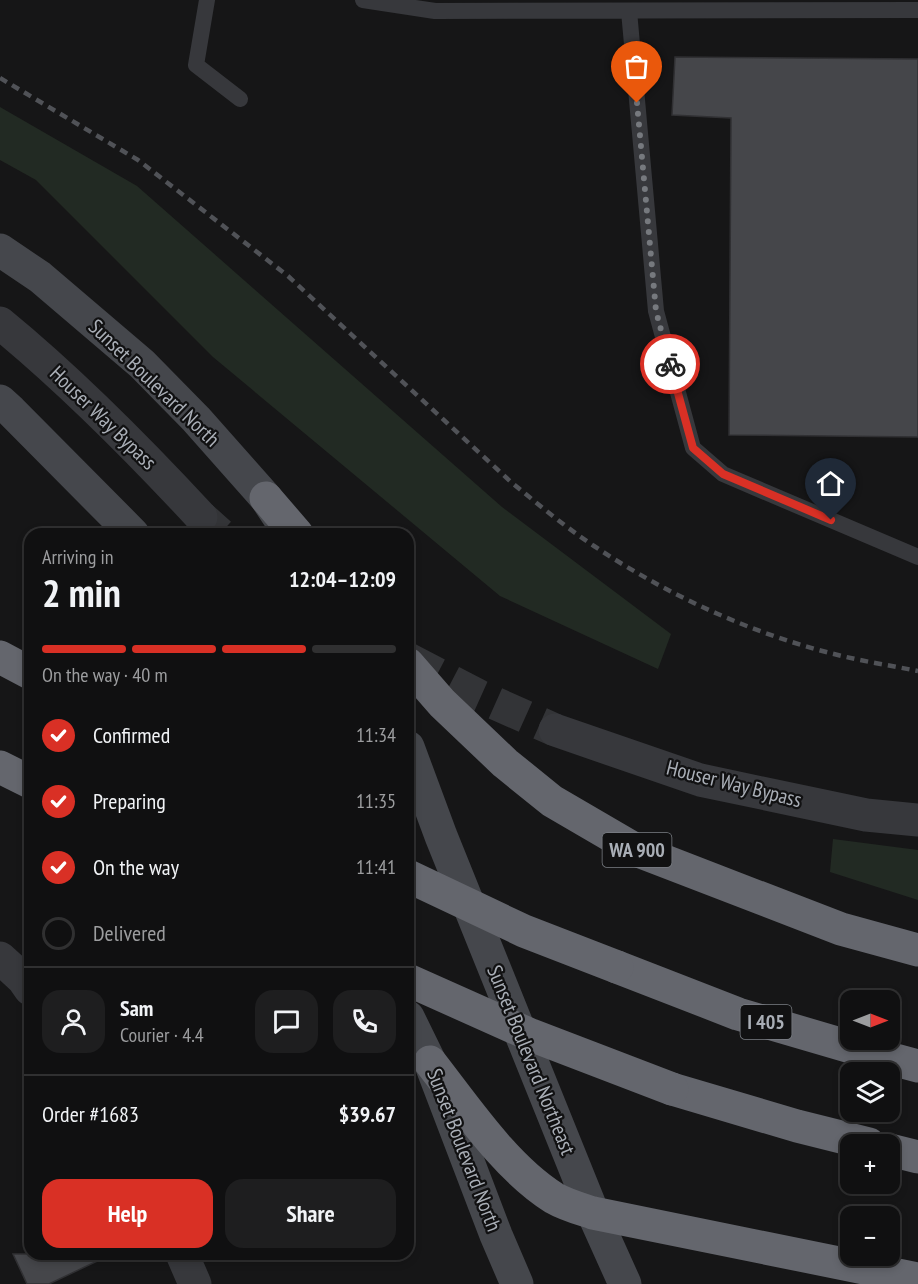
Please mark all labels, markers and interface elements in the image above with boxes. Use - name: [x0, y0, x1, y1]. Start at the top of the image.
- pin: [611, 41, 662, 103]
- icon: bag: [620, 50, 653, 83]
- street label: Sunset Boulevard North: [83, 313, 226, 452]
- courier: [640, 334, 700, 394]
- icon: bike: [654, 348, 687, 381]
- street label: Houser Way Bypass: [44, 360, 162, 475]
- pin: [805, 458, 856, 520]
- icon: home: [814, 467, 847, 500]
- text: Arriving in: [42, 544, 114, 570]
- text: 12:04–12:09: [289, 565, 396, 593]
- text: 2 min: [42, 567, 121, 618]
- text: On the way · 40 m: [42, 662, 168, 688]
- icon: check: [42, 719, 75, 752]
- text: Confirmed: [93, 721, 170, 749]
- text: 11:34: [356, 722, 396, 748]
- street label: Houser Way Bypass: [664, 754, 804, 813]
- icon: check: [42, 785, 75, 818]
- text: Preparing: [93, 787, 166, 815]
- text: 11:35: [356, 788, 396, 814]
- road number: WA 900: [602, 833, 672, 867]
- icon: check: [42, 851, 75, 884]
- text: On the way: [93, 853, 179, 881]
- text: 11:41: [356, 854, 396, 880]
- text: Delivered: [93, 919, 166, 947]
- street label: Sunset Boulevard Northeast: [481, 961, 582, 1159]
- button: person: [42, 990, 105, 1053]
- button: chat: [255, 990, 318, 1053]
- button: phone: [333, 990, 396, 1053]
- north arrow: [840, 990, 900, 1050]
- map controls: [840, 990, 900, 1266]
- text: Sam: [120, 994, 153, 1022]
- road number: I 405: [740, 1005, 792, 1039]
- text: Courier · 4.4: [120, 1022, 204, 1048]
- button: layers: [840, 1062, 900, 1122]
- street label: Sunset Boulevard North: [421, 1065, 508, 1235]
- text: Order #1683: [42, 1100, 139, 1128]
- text: $39.67: [339, 1100, 396, 1128]
- button: +: [840, 1134, 900, 1194]
- button: Help: [42, 1179, 213, 1248]
- button: Share: [225, 1179, 396, 1248]
- button: −: [840, 1206, 900, 1266]

